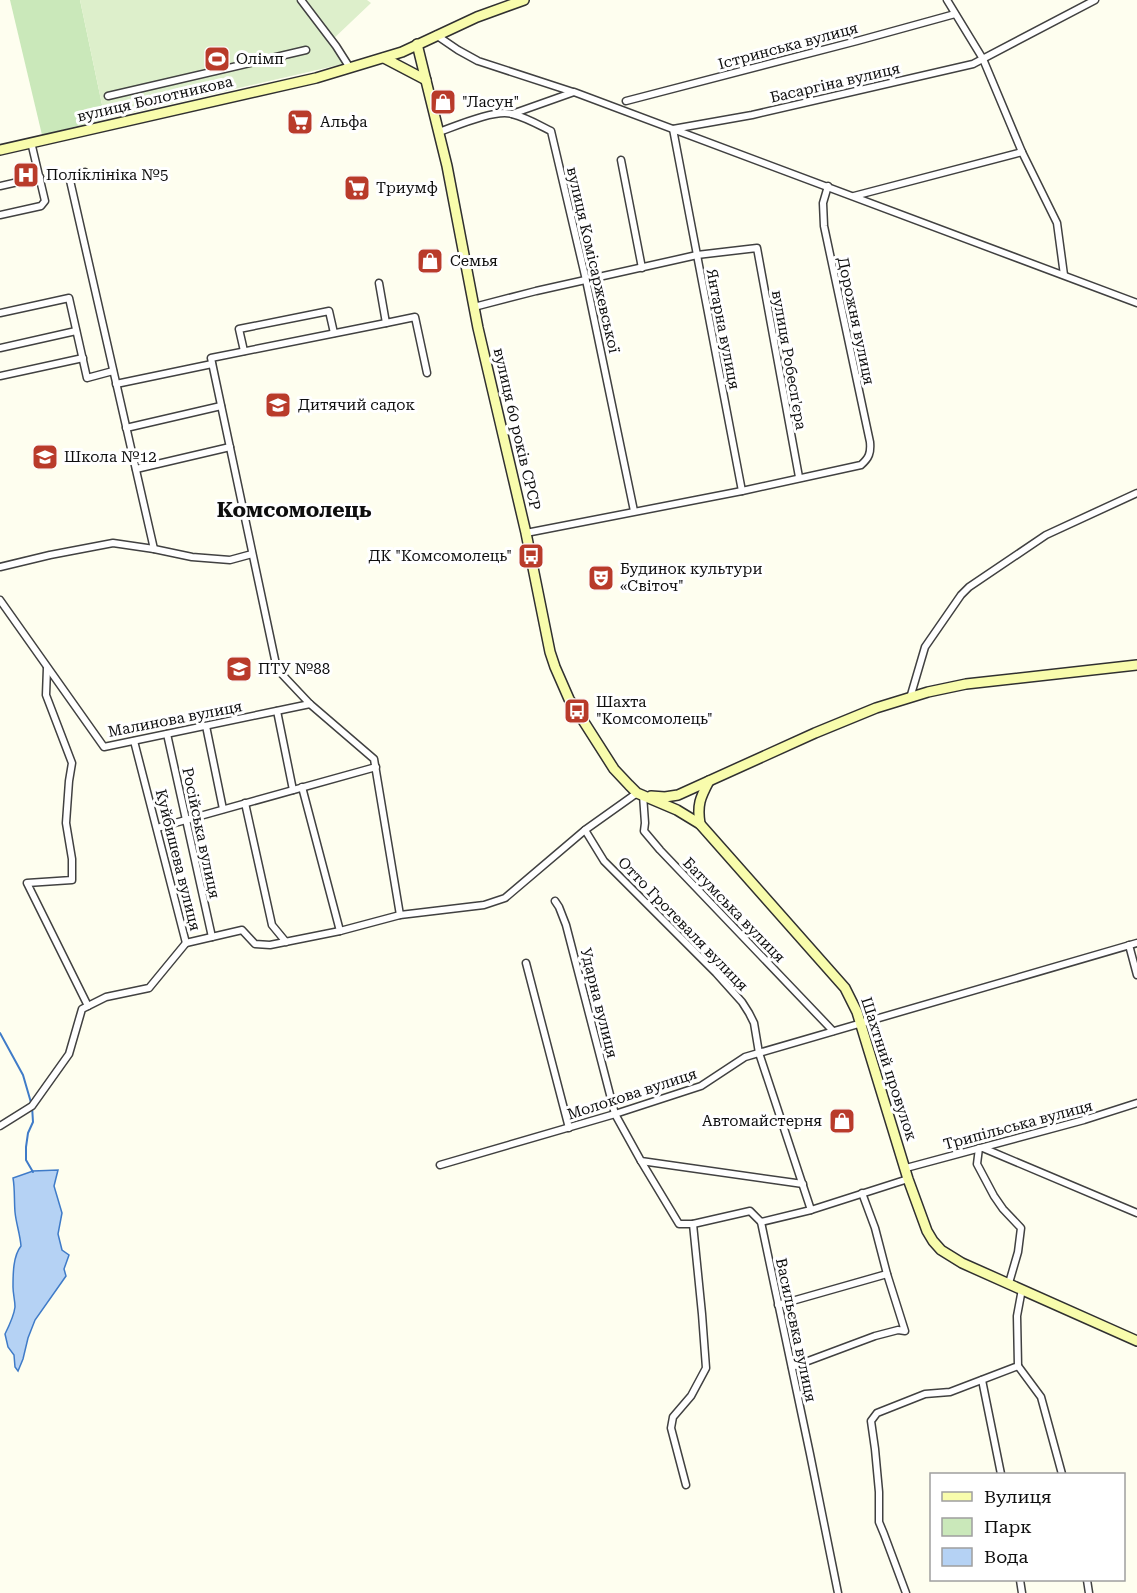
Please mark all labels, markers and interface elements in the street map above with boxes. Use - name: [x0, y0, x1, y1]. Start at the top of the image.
- street label: Істринська вулиця: [716, 19, 860, 73]
- sports icon: Олімп: [202, 44, 232, 74]
- place label: Олімп: [236, 50, 284, 68]
- street label: Басаргіна вулиця: [768, 59, 902, 107]
- street label: вулиця Болотникова: [75, 72, 235, 126]
- shop icon: "Ласун": [428, 87, 458, 117]
- place label: "Ласун": [462, 93, 519, 111]
- supermarket icon: Альфа: [285, 107, 315, 137]
- place label: Альфа: [320, 113, 368, 131]
- hospital icon: Поліклініка №5: [11, 160, 41, 190]
- street label: вулиця Комісаржевської: [563, 165, 623, 355]
- place label: Поліклініка №5: [46, 166, 168, 184]
- supermarket icon: Триумф: [342, 173, 372, 203]
- place label: Триумф: [376, 179, 438, 197]
- shop icon: Семья: [415, 246, 445, 276]
- place label: Семья: [450, 252, 498, 270]
- street label: Дорожня вулиця: [834, 255, 878, 387]
- street label: Янтарна вулиця: [702, 267, 744, 391]
- street label: вулиця Робесп'єра: [768, 289, 810, 431]
- street label: вулиця 60 років СРСР: [490, 346, 545, 512]
- school or university icon: Дитячий садок: [263, 390, 293, 420]
- place label: Дитячий садок: [298, 396, 416, 414]
- school or university icon: Школа №12: [30, 442, 60, 472]
- place label: Школа №12: [64, 448, 157, 466]
- district label: Комсомолець: [217, 498, 372, 522]
- bus stop icon: ДК "Комсомолець": [516, 541, 546, 571]
- place label: ДК "Комсомолець": [369, 547, 512, 565]
- place label: Будинок культури «Світоч": [620, 560, 762, 595]
- theatre icon: Будинок культури «Світоч": [586, 563, 616, 593]
- school or university icon: ПТУ №88: [224, 654, 254, 684]
- place label: ПТУ №88: [258, 660, 330, 678]
- place label: Шахта "Комсомолець": [596, 693, 713, 728]
- bus stop icon: Шахта "Комсомолець": [562, 696, 592, 726]
- street label: Малинова вулиця: [106, 697, 244, 741]
- street label: Російська вулиця: [178, 766, 224, 900]
- street label: Куйбишева вулиця: [152, 787, 204, 933]
- street label: Отто Гротеваля вулиця: [614, 853, 752, 995]
- street label: Батумська вулиця: [679, 854, 789, 966]
- street label: Ударна вулиця: [577, 946, 621, 1060]
- street label: Шахтний провулок: [857, 995, 921, 1144]
- street label: Молокова вулиця: [565, 1065, 699, 1123]
- street label: Трипільська вулиця: [941, 1096, 1095, 1154]
- shop icon: Автомайстерня: [827, 1106, 857, 1136]
- place label: Автомайстерня: [702, 1112, 822, 1130]
- street label: Васильєвка вулиця: [772, 1256, 820, 1404]
- legend: [930, 1473, 1125, 1581]
- text: Вулиця: [984, 1486, 1051, 1507]
- text: Парк: [984, 1516, 1032, 1537]
- text: Вода: [984, 1546, 1028, 1567]

